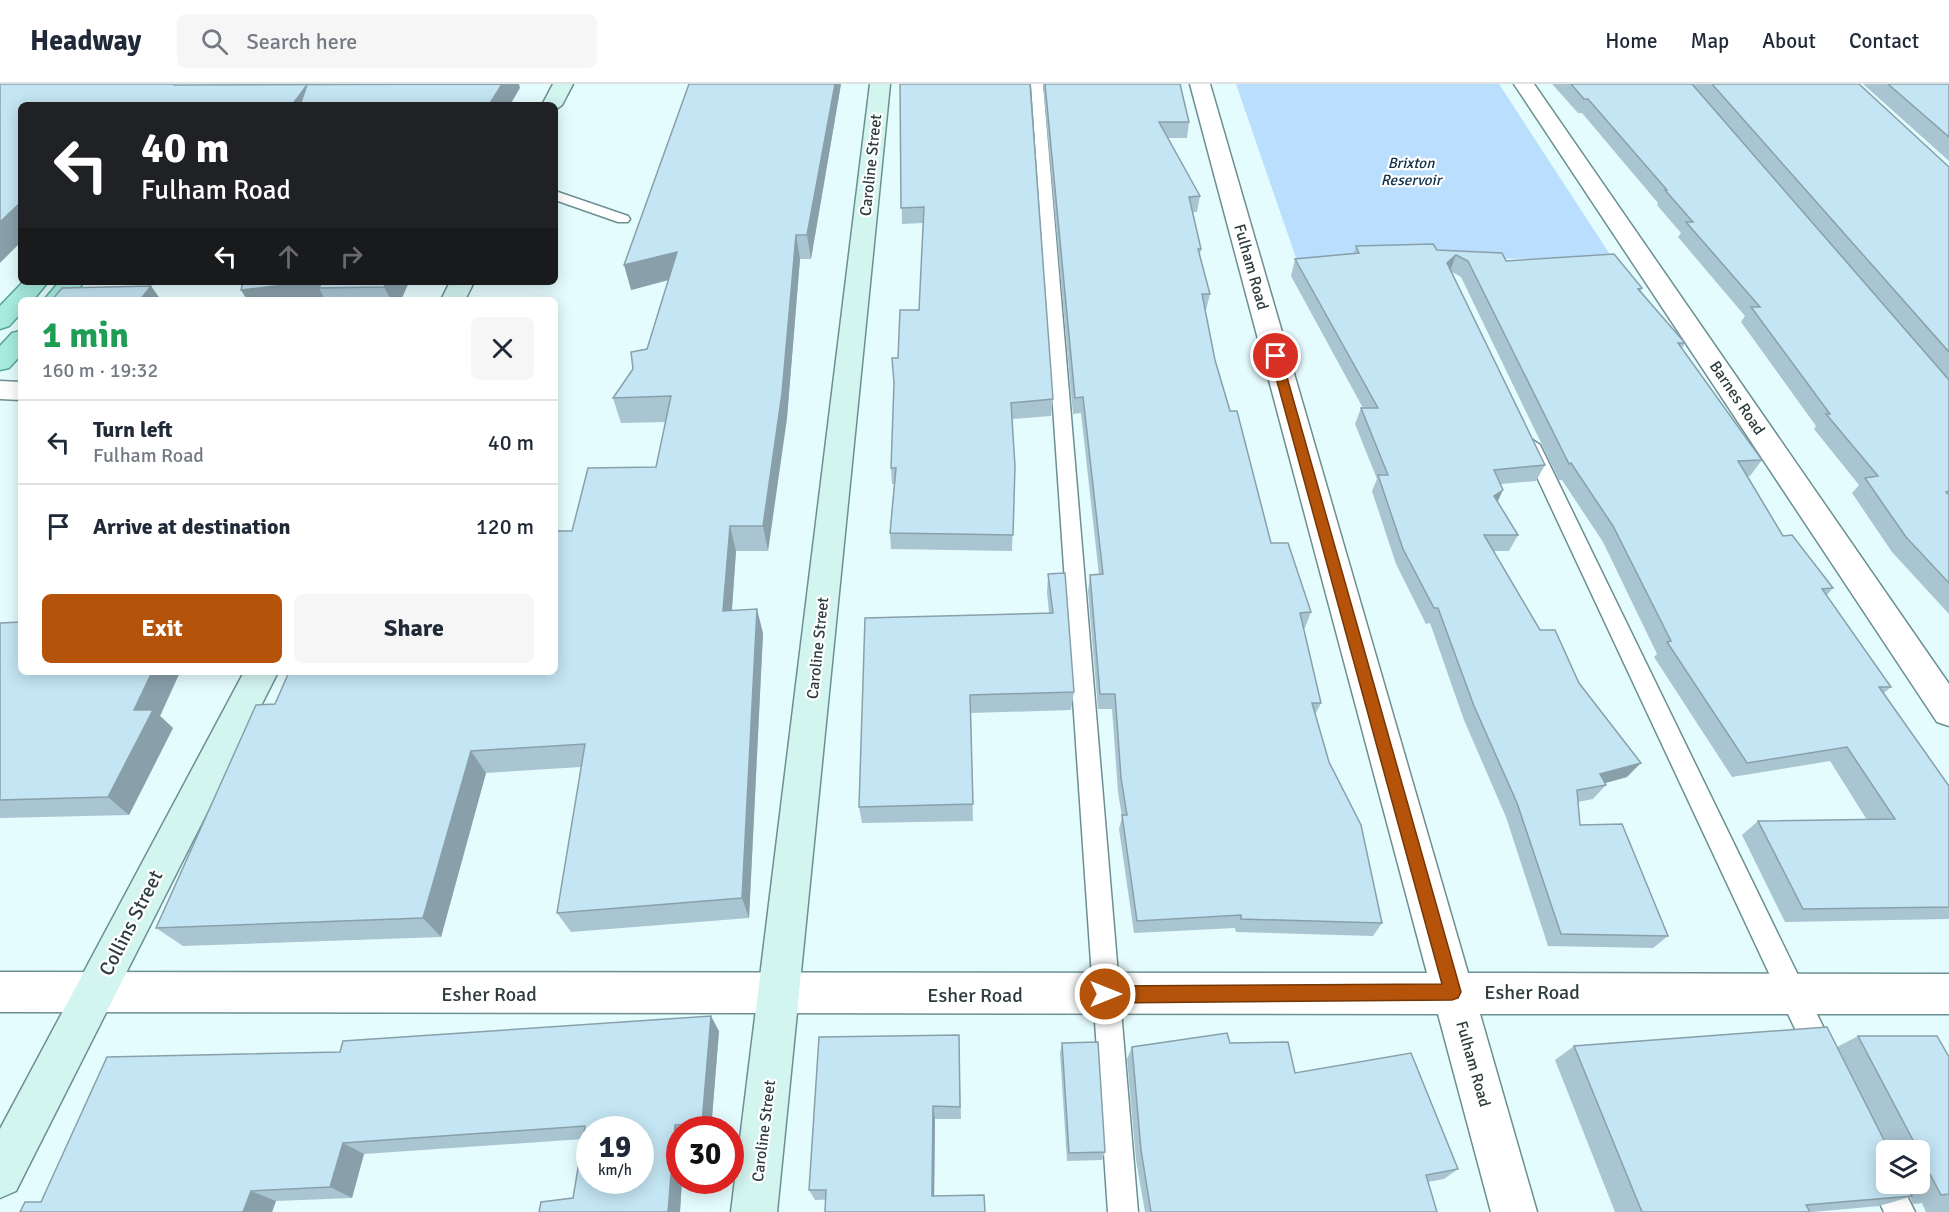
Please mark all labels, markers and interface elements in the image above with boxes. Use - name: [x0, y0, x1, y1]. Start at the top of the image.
- search box: [177, 14, 597, 68]
- text: Headway: [30, 24, 141, 58]
- icon: search: [198, 25, 231, 58]
- text: Search here: [246, 28, 357, 55]
- text: Home: [1605, 28, 1658, 54]
- text: Map: [1691, 28, 1729, 54]
- text: About: [1762, 28, 1816, 54]
- text: Contact: [1849, 28, 1919, 54]
- street label: Caroline Street: [856, 113, 886, 217]
- text: 40 m: [141, 123, 230, 174]
- icon: left: [42, 126, 120, 204]
- water label: Brixton Reservoir: [1381, 154, 1444, 189]
- text: Fulham Road: [141, 174, 291, 207]
- street label: Fulham Road: [1229, 222, 1273, 312]
- icon: left: [209, 240, 242, 273]
- icon: ahead: [272, 240, 305, 273]
- icon: right: [335, 240, 368, 273]
- text: 1 min: [42, 313, 129, 358]
- button: close: [471, 317, 534, 380]
- pin: [1250, 330, 1301, 381]
- icon: arrive: [1259, 339, 1292, 372]
- street label: Barnes Road: [1705, 357, 1769, 439]
- text: 160 m · 19:32: [42, 358, 158, 383]
- text: Turn left: [93, 416, 173, 443]
- icon: left: [42, 426, 75, 459]
- text: 40 m: [488, 429, 534, 456]
- text: Fulham Road: [93, 443, 204, 468]
- icon: arrive: [42, 510, 75, 543]
- text: Arrive at destination: [93, 513, 290, 540]
- text: 120 m: [476, 513, 534, 540]
- button: Exit: [42, 594, 282, 663]
- button: Share: [294, 594, 534, 663]
- street label: Caroline Street: [803, 596, 833, 700]
- street label: Collins Street: [94, 866, 168, 980]
- position arrow: [1073, 962, 1137, 1026]
- street label: Esher Road: [1484, 980, 1580, 1005]
- street label: Esher Road: [441, 982, 537, 1007]
- street label: Esher Road: [927, 983, 1023, 1008]
- street label: Fulham Road: [1451, 1019, 1495, 1109]
- street label: Caroline Street: [748, 1079, 780, 1183]
- speed limit sign: 30: [666, 1116, 744, 1194]
- text: 19: [599, 1129, 631, 1166]
- map controls: [1876, 1140, 1930, 1194]
- button: layers: [1876, 1140, 1930, 1194]
- text: km/h: [598, 1161, 632, 1179]

